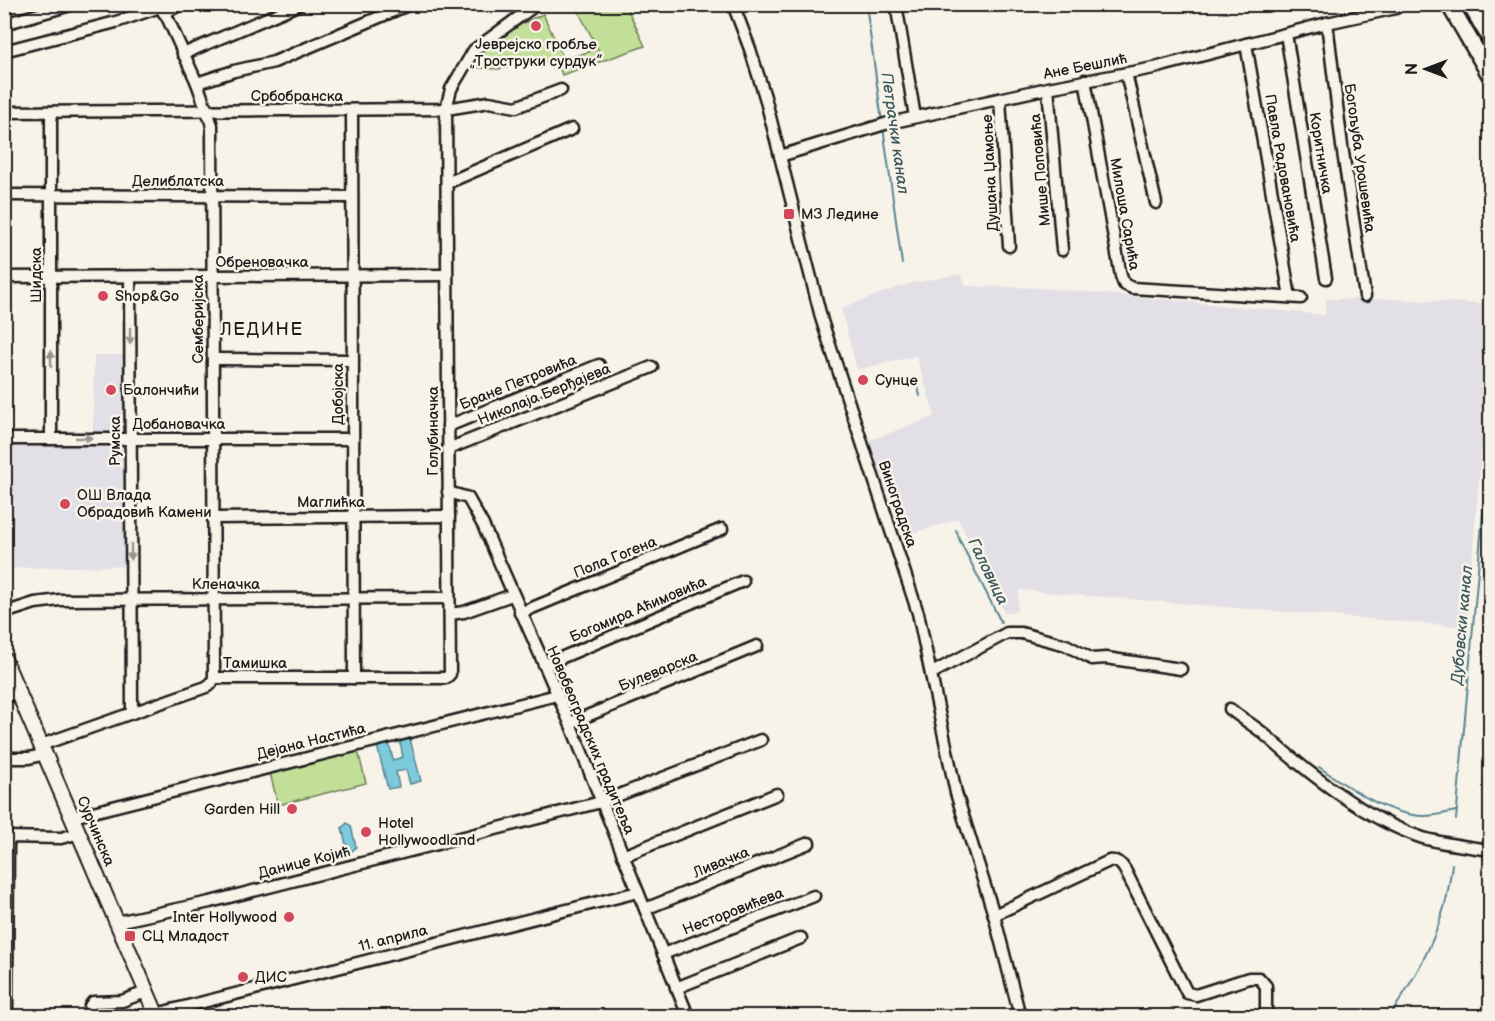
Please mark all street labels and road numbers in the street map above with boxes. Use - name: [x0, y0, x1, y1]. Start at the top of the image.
- street label: Ане Бешлић: [1041, 49, 1128, 84]
- street label: Богољуба Урошевића: [1340, 82, 1379, 234]
- street label: Србобранска: [251, 87, 343, 106]
- street label: Павла Радовановића: [1260, 92, 1305, 244]
- street label: Коритничка: [1305, 111, 1336, 195]
- street label: Мише Поповића: [1026, 113, 1055, 227]
- street label: Душана Џамоње: [978, 114, 1003, 232]
- street label: Милоша Сарића: [1105, 156, 1144, 272]
- street label: Делиблатска: [132, 172, 224, 191]
- street label: Шидска: [27, 247, 46, 303]
- street label: Обреновачка: [215, 253, 309, 272]
- street label: Семберијска: [189, 274, 208, 364]
- street label: Бране Петровића: [457, 350, 579, 415]
- street label: Николаја Берђајева: [475, 359, 613, 430]
- street label: Добојска: [329, 363, 348, 425]
- street label: Голубиначка: [424, 386, 443, 476]
- street label: Добановачка: [133, 415, 226, 434]
- street label: Румска: [106, 416, 125, 466]
- street label: Виноградска: [874, 458, 921, 550]
- street label: Маглићка: [297, 493, 365, 512]
- street label: Пола Гогена: [571, 532, 660, 583]
- street label: Богомира Аћимовића: [567, 572, 709, 647]
- street label: Кленачка: [192, 575, 260, 594]
- street label: Новобеоградских градитеља: [542, 643, 639, 837]
- street label: Булеварска: [616, 647, 700, 696]
- street label: Тамишка: [223, 654, 287, 673]
- street label: Дејана Настића: [255, 719, 368, 764]
- street label: Сурчинска: [72, 793, 119, 869]
- street label: Данице Којић: [256, 842, 352, 883]
- street label: Ливачка: [689, 843, 752, 883]
- street label: Несторовићева: [680, 883, 786, 939]
- street label: 11. априла: [357, 921, 430, 956]

